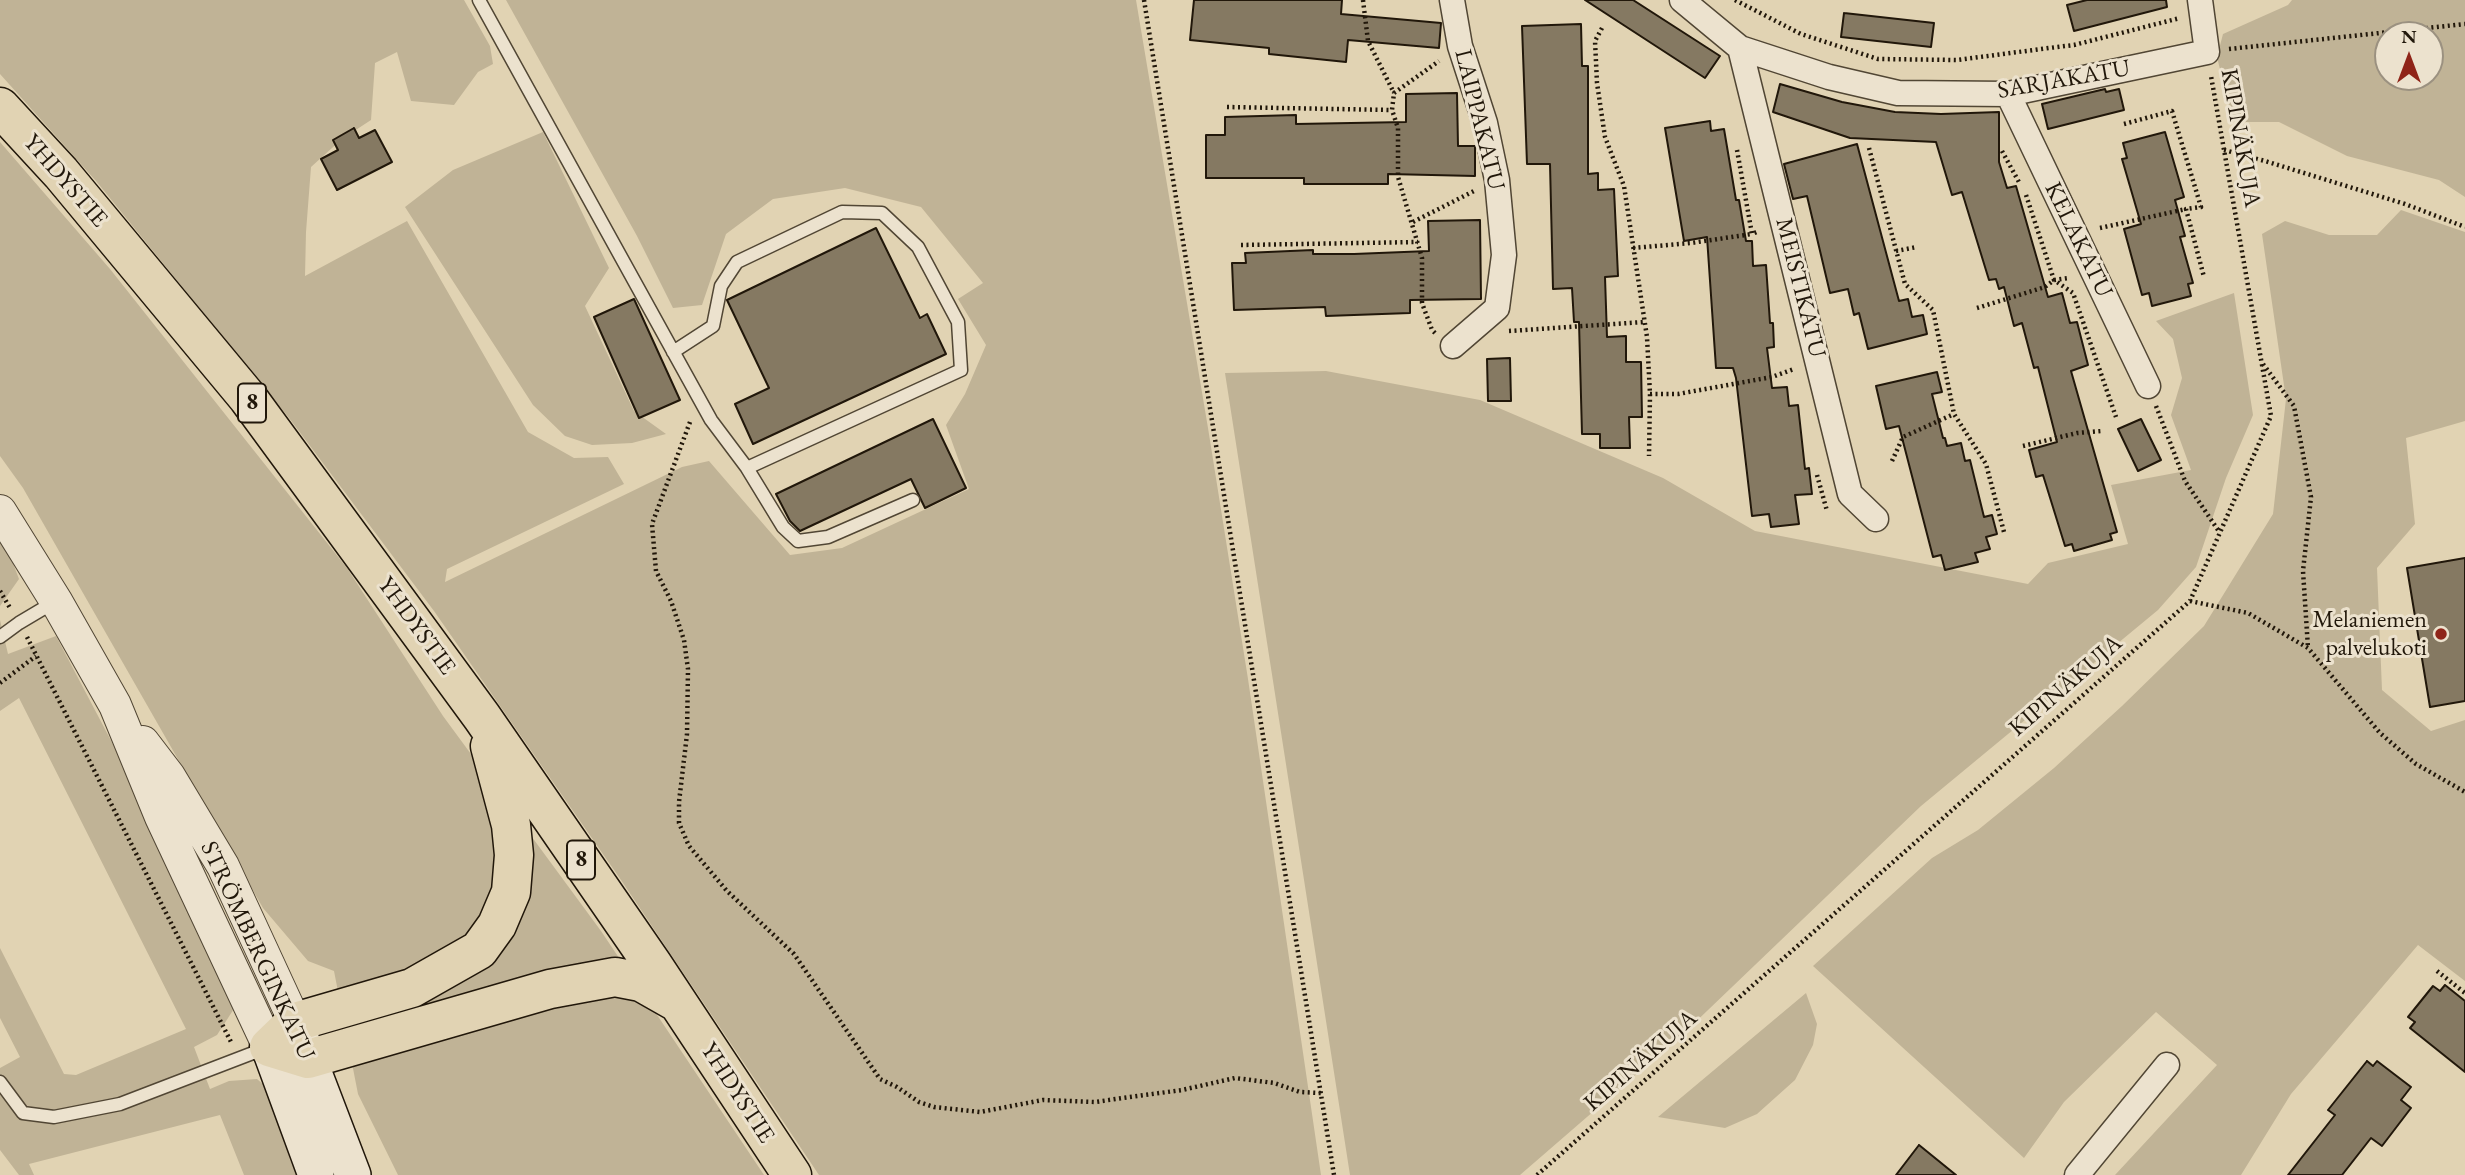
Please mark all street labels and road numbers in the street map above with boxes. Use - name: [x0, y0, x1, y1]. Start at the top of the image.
- street label: LAIPPAKATU: [1448, 47, 1510, 193]
- street label: SARJAKATU: [1995, 54, 2133, 106]
- street label: KIPINÄKUJA: [2214, 66, 2266, 210]
- street label: YHDYSTIE: [17, 129, 113, 233]
- street label: KELAKATU: [2038, 178, 2118, 302]
- street label: MEISTIKATU: [1769, 215, 1831, 361]
- road number: 8: [238, 384, 266, 422]
- street label: YHDYSTIE: [371, 572, 461, 680]
- street label: KIPINÄKUJA: [2004, 629, 2128, 743]
- street label: STRÖMBERGINKATU: [194, 837, 320, 1065]
- road number: 8: [567, 840, 595, 880]
- street label: KIPINÄKUJA: [1579, 1004, 1703, 1118]
- street label: YHDYSTIE: [694, 1037, 780, 1149]

